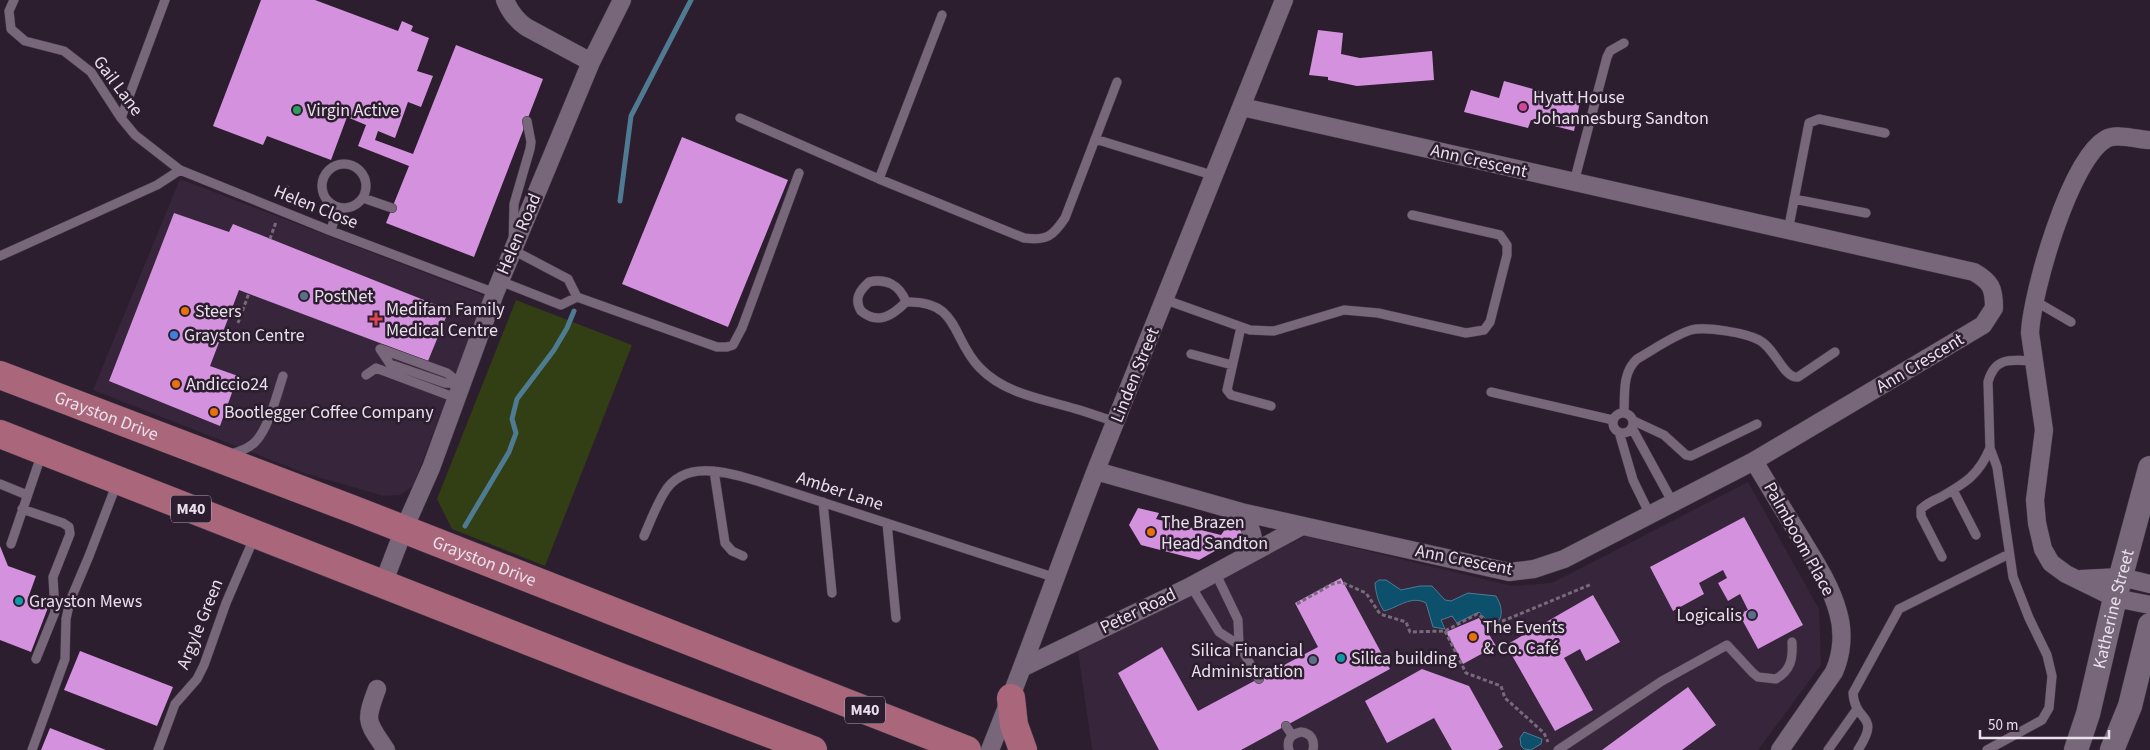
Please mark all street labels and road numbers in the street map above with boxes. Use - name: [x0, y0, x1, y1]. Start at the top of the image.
- street label: Gail Lane: [87, 51, 149, 121]
- street label: Ann Crescent: [1428, 138, 1530, 184]
- street label: Helen Close: [270, 179, 362, 235]
- street label: Helen Road: [491, 189, 547, 279]
- street label: Linden Street: [1105, 324, 1165, 426]
- street label: Ann Crescent: [1871, 327, 1969, 399]
- street label: Grayston Drive: [51, 384, 162, 447]
- street label: Amber Lane: [793, 465, 887, 517]
- street label: Palmboom Place: [1757, 478, 1841, 600]
- road number: M40: [171, 496, 211, 522]
- street label: Grayston Drive: [429, 529, 540, 593]
- street label: Ann Crescent: [1413, 538, 1515, 582]
- street label: Katherine Street: [2086, 546, 2140, 671]
- street label: Argyle Green: [171, 575, 229, 673]
- street label: Peter Road: [1096, 582, 1180, 640]
- road number: M40: [845, 696, 885, 724]

